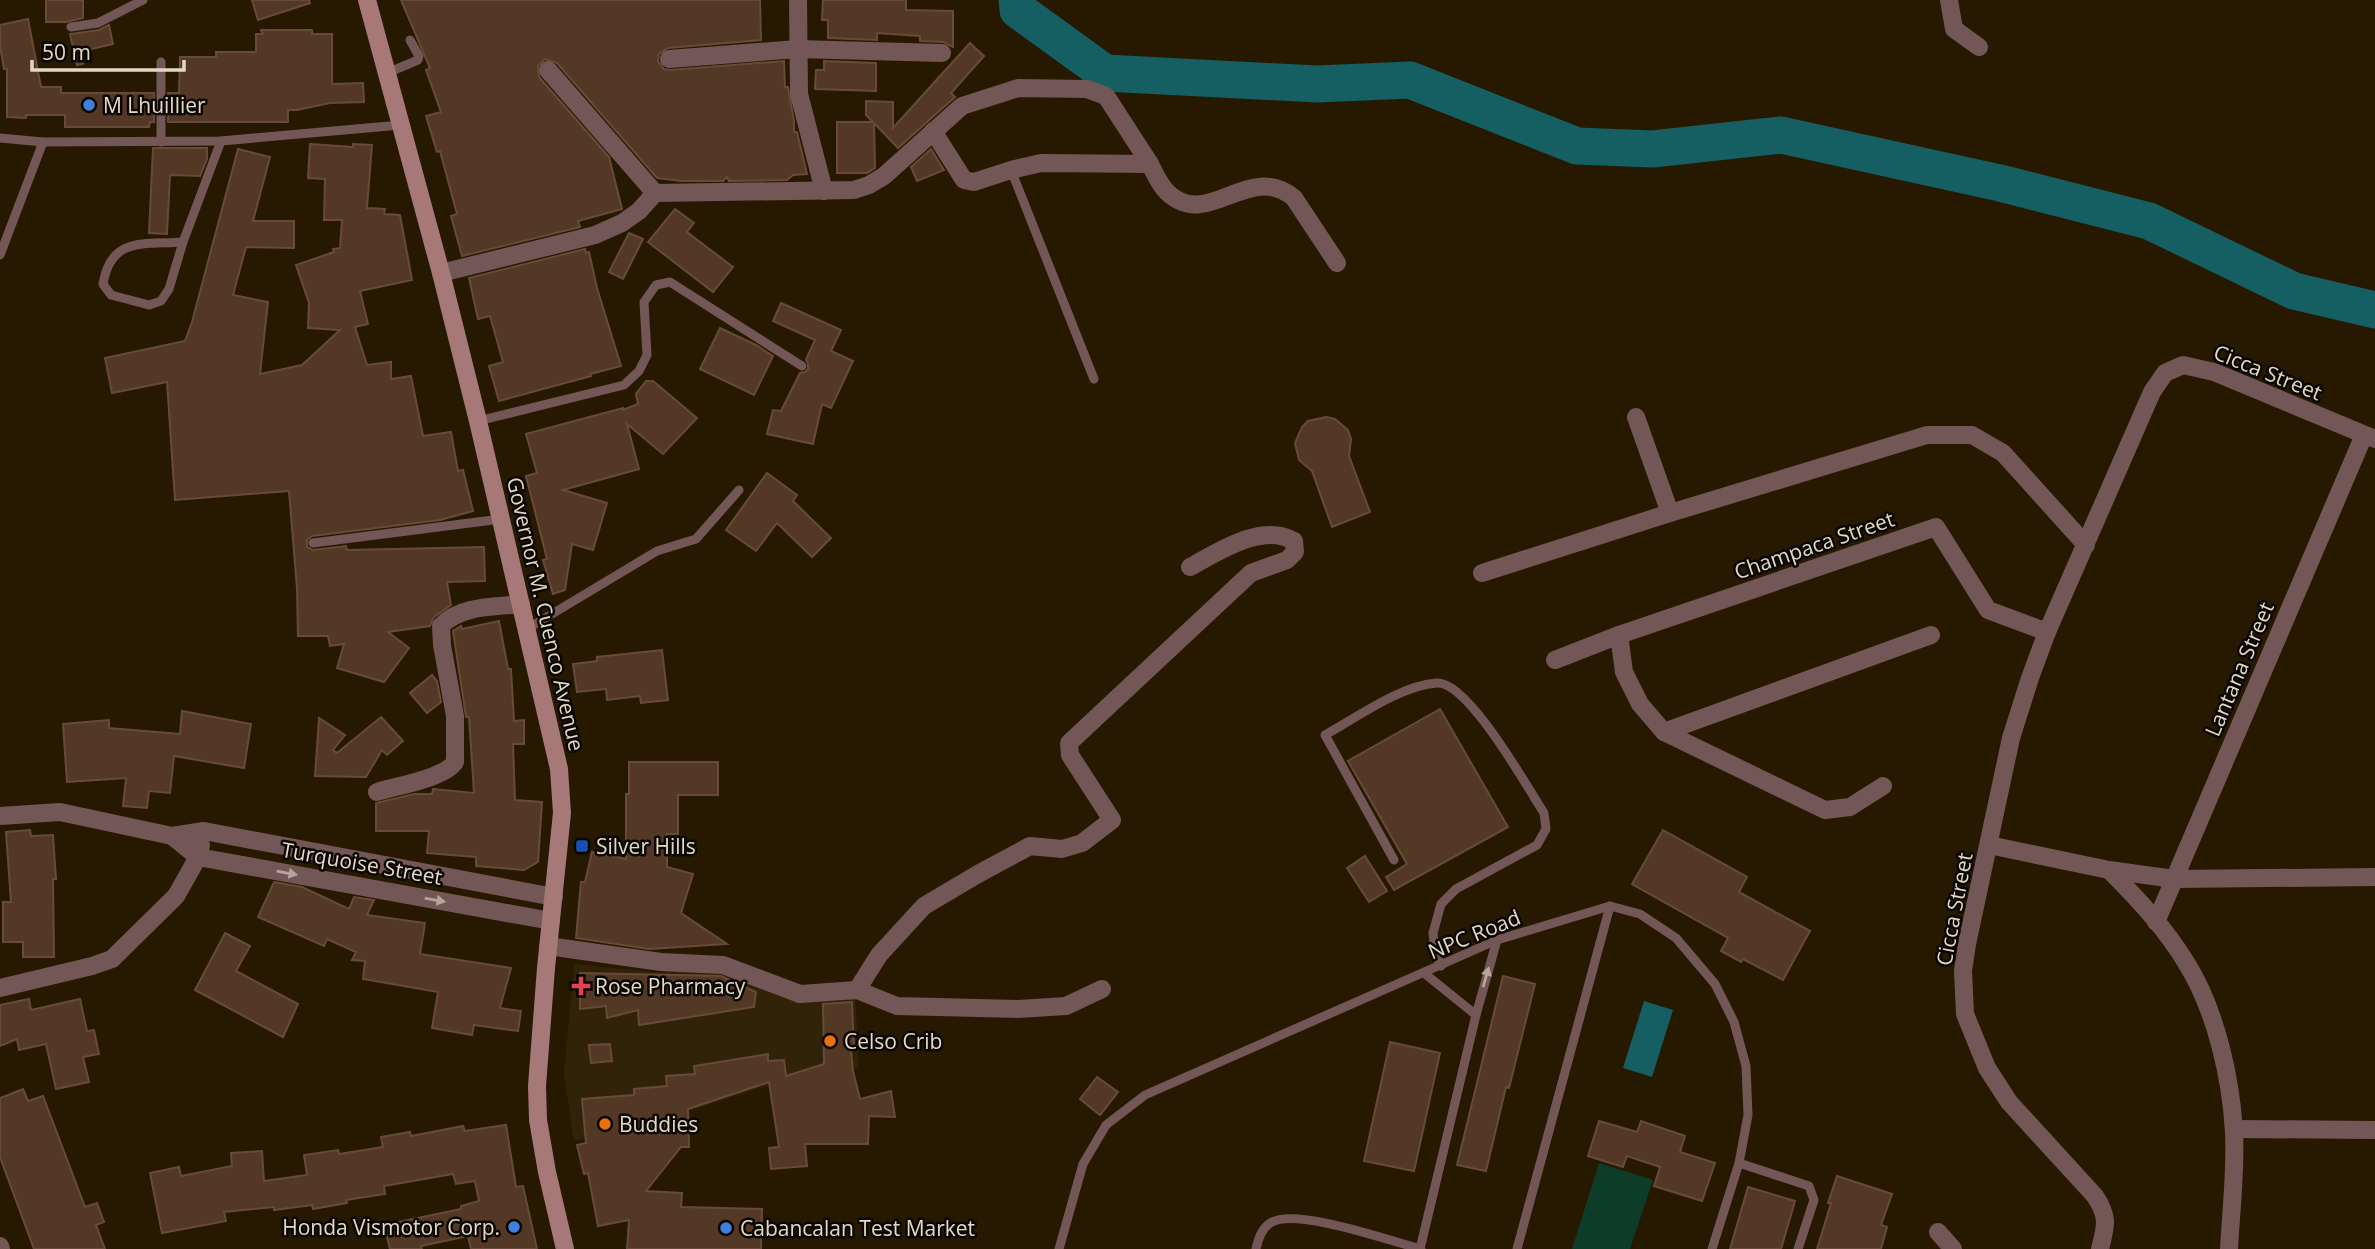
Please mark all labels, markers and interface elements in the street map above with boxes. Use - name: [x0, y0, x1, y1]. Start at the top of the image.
- scale bar: [32, 28, 184, 72]
- text: 50 m: [42, 38, 91, 66]
- place label: M Lhuillier: [103, 91, 206, 119]
- marker: M Lhuillier: [81, 97, 97, 113]
- street label: Cicca Street: [2210, 338, 2326, 406]
- street label: Governor M. Cuenco Avenue: [501, 474, 591, 754]
- street label: Champaca Street: [1730, 504, 1898, 586]
- street label: Lantana Street: [2198, 598, 2280, 740]
- place label: Silver Hills: [596, 832, 696, 860]
- street label: Turquoise Street: [279, 835, 445, 891]
- marker: Silver Hills: [574, 838, 590, 854]
- street label: Cicca Street: [1929, 850, 1979, 968]
- one-way arrow: [276, 868, 298, 879]
- one-way arrow: [424, 894, 446, 905]
- street label: NPC Road: [1424, 903, 1524, 965]
- one-way arrow: [1482, 966, 1492, 987]
- place label: Rose Pharmacy: [595, 972, 746, 1000]
- marker: Rose Pharmacy: [573, 978, 589, 994]
- place label: Celso Crib: [844, 1027, 942, 1055]
- marker: Celso Crib: [822, 1033, 838, 1049]
- place label: Buddies: [619, 1110, 698, 1138]
- marker: Buddies: [597, 1116, 613, 1132]
- place label: Honda Vismotor Corp.: [282, 1213, 500, 1241]
- place label: Cabancalan Test Market: [740, 1214, 975, 1242]
- marker: Honda Vismotor Corp.: [506, 1219, 522, 1235]
- marker: Cabancalan Test Market: [718, 1220, 734, 1236]

